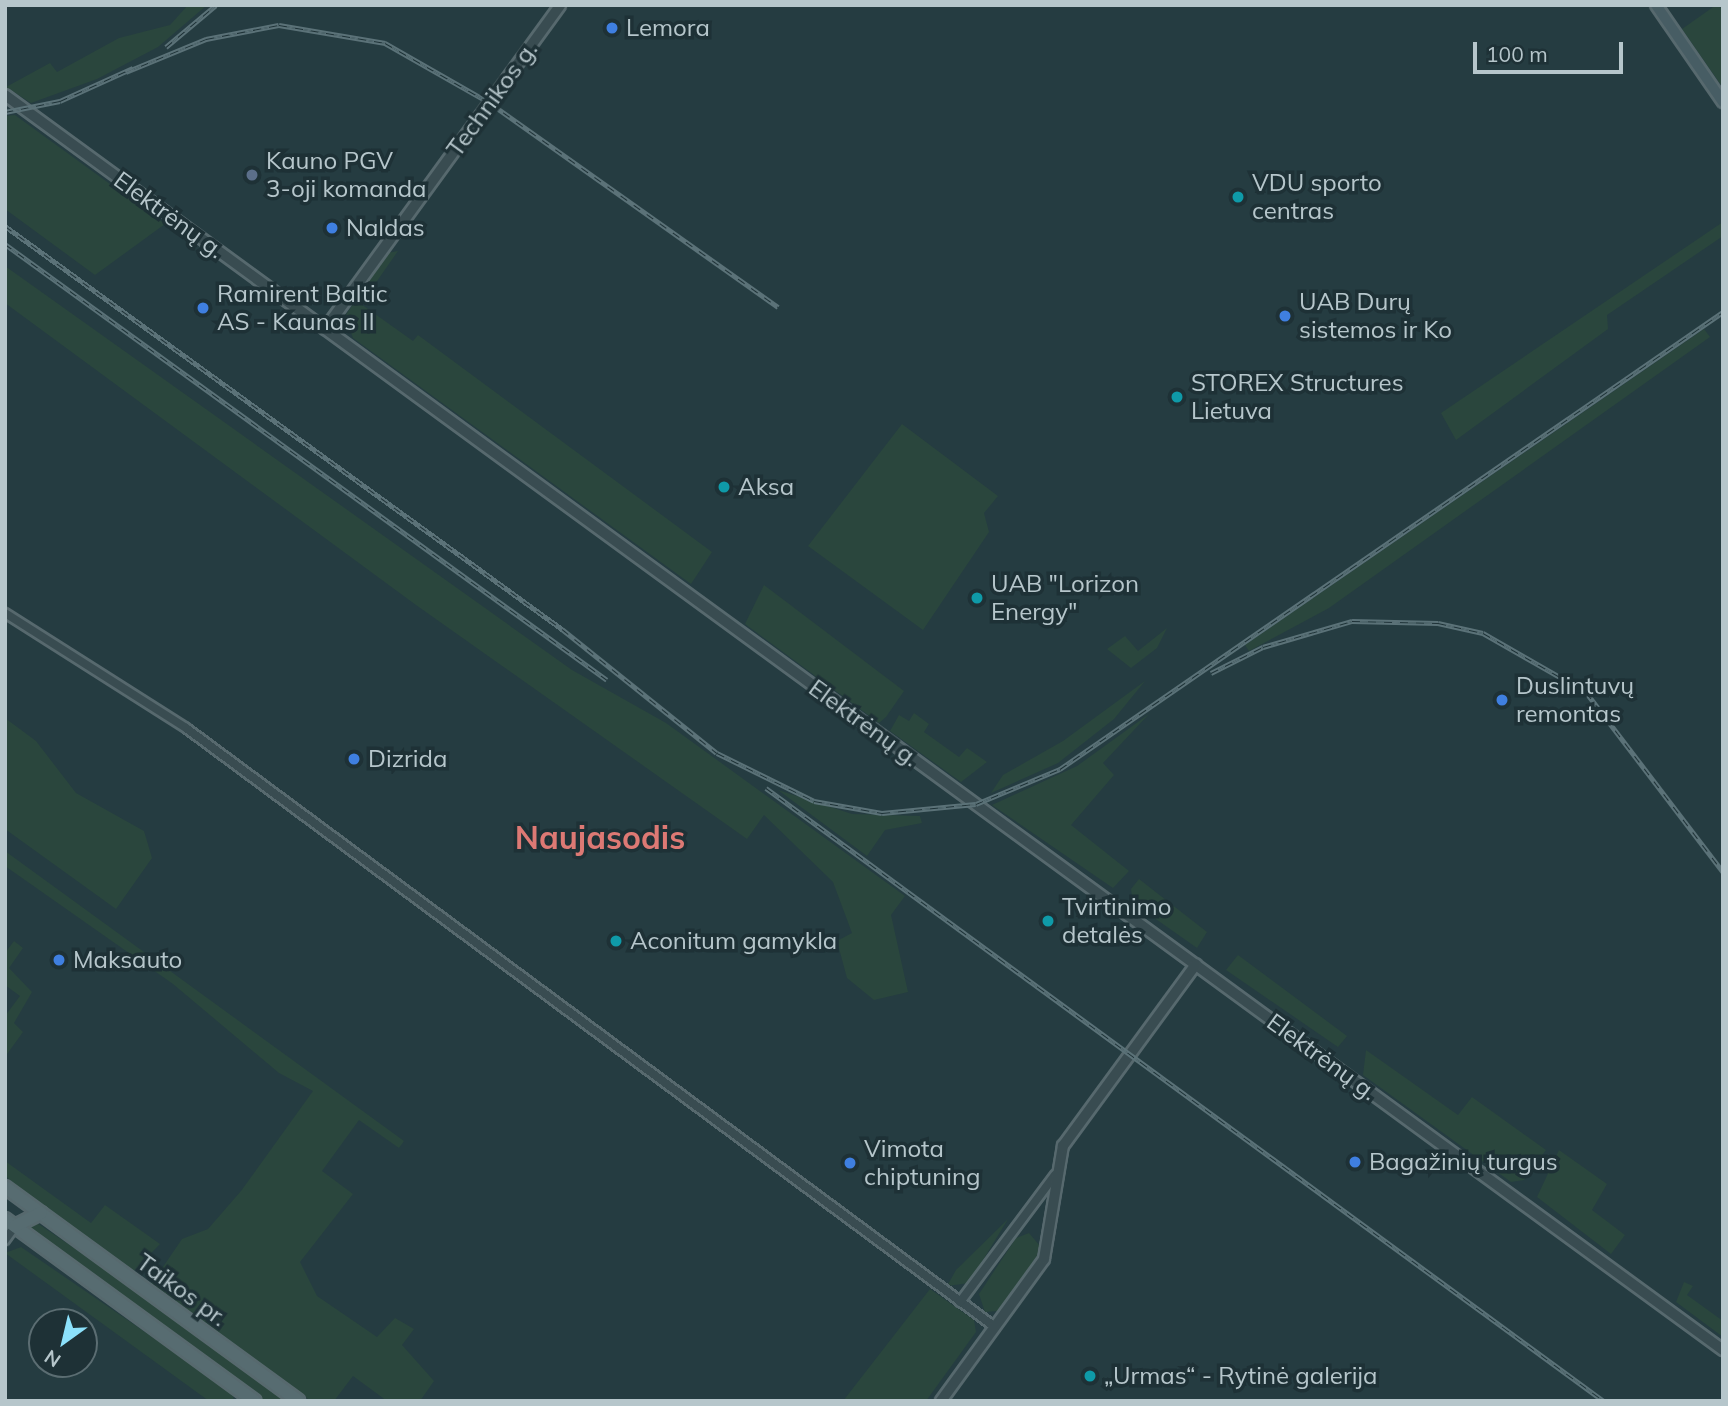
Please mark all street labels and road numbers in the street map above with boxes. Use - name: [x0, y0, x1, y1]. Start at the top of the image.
- street label: Technikos g.: [441, 36, 543, 162]
- street label: Elektrėnų g.: [108, 165, 230, 265]
- street label: Elektrėnų g.: [803, 673, 925, 773]
- street label: Elektrėnų g.: [1261, 1007, 1383, 1107]
- street label: Taikos pr.: [131, 1248, 233, 1332]

